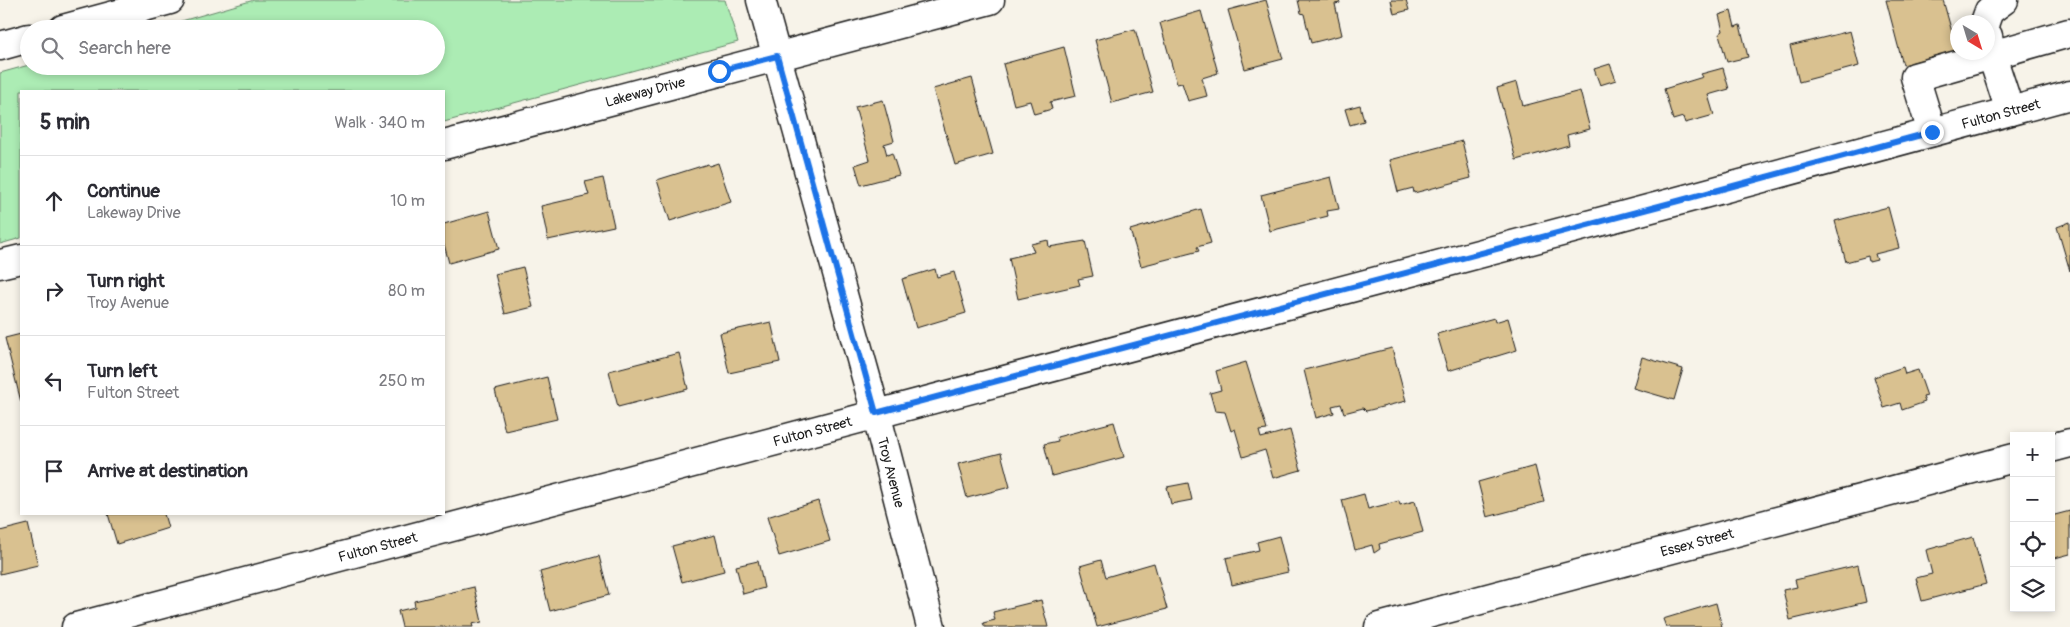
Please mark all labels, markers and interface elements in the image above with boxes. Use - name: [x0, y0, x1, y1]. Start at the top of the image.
- north arrow: [1950, 15, 1995, 60]
- search box: [20, 20, 445, 75]
- icon: search: [38, 34, 66, 62]
- text: Search here: [78, 36, 171, 60]
- route start: [708, 60, 731, 83]
- street label: Lakeway Drive: [603, 73, 687, 110]
- street label: Fulton Street: [1959, 95, 2042, 132]
- text: 5 min: [40, 109, 90, 136]
- text: Walk · 340 m: [334, 113, 425, 133]
- route end: [1921, 121, 1944, 144]
- text: Continue: [87, 179, 160, 203]
- icon: ahead: [40, 187, 68, 215]
- text: 10 m: [390, 191, 425, 211]
- text: Lakeway Drive: [87, 203, 181, 223]
- text: Turn right: [87, 269, 165, 293]
- icon: right: [40, 277, 68, 305]
- text: 80 m: [388, 281, 425, 301]
- text: Troy Avenue: [87, 293, 169, 313]
- text: Turn left: [87, 359, 157, 383]
- icon: left: [40, 367, 68, 395]
- text: 250 m: [379, 371, 425, 391]
- text: Fulton Street: [87, 383, 179, 403]
- street label: Fulton Street: [771, 412, 854, 450]
- map controls: [2010, 432, 2055, 612]
- button: +: [2010, 432, 2055, 477]
- street label: Troy Avenue: [874, 436, 908, 509]
- icon: arrive: [40, 457, 68, 485]
- text: Arrive at destination: [87, 459, 248, 483]
- button: −: [2010, 477, 2055, 522]
- button: locate: [2010, 522, 2055, 567]
- street label: Essex Street: [1659, 524, 1736, 560]
- street label: Fulton Street: [336, 528, 419, 565]
- button: layers: [2010, 567, 2055, 612]

